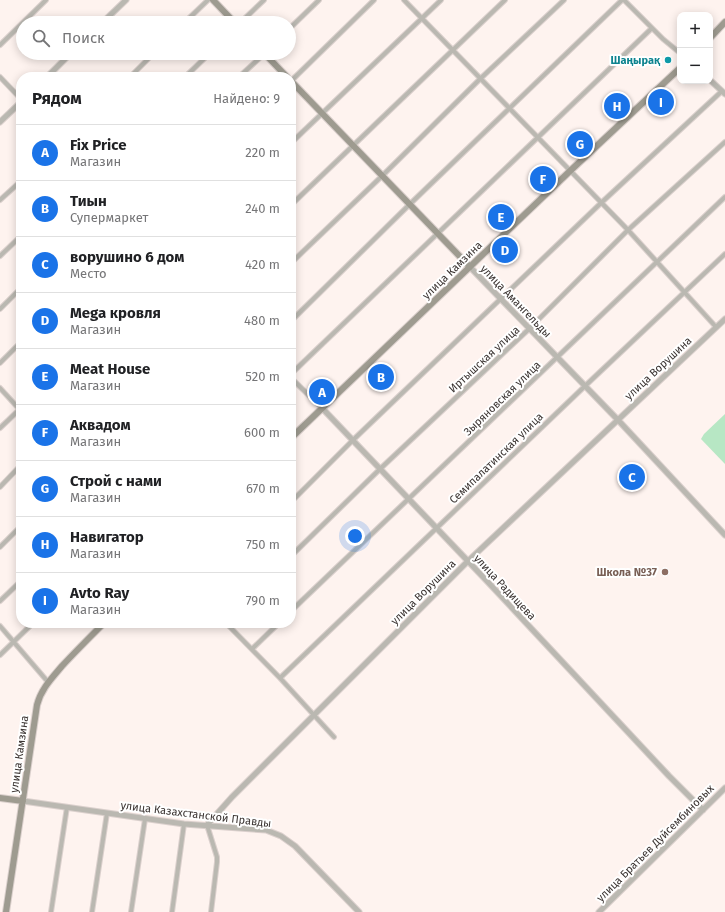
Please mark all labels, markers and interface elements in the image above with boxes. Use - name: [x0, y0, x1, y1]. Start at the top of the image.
- map controls: [677, 12, 713, 84]
- button: +: [677, 12, 713, 48]
- search box: [16, 16, 296, 60]
- icon: search: [30, 27, 52, 49]
- text: Поиск: [62, 29, 105, 47]
- button: −: [677, 48, 713, 84]
- place label: Шаңырақ: [610, 54, 661, 67]
- marker: Шаңырақ: [663, 55, 673, 65]
- pin: I: [648, 87, 674, 117]
- text: Рядом: [32, 88, 82, 109]
- text: Найдено: 9: [213, 91, 280, 106]
- pin: H: [604, 91, 630, 121]
- pin: G: [567, 129, 593, 159]
- text: Fix Price: [70, 136, 126, 154]
- text: A: [41, 145, 49, 160]
- text: 220 m: [245, 145, 280, 160]
- text: Магазин: [70, 154, 121, 169]
- pin: F: [530, 164, 556, 194]
- text: Тиын: [70, 192, 107, 210]
- text: B: [41, 201, 49, 216]
- text: 240 m: [245, 201, 280, 216]
- pin: E: [488, 202, 514, 232]
- text: Супермаркет: [70, 210, 148, 225]
- pin: D: [492, 235, 518, 265]
- street label: улица Камзина: [420, 239, 485, 302]
- text: ворушино 6 дом: [70, 248, 184, 266]
- text: C: [41, 257, 49, 272]
- text: 420 m: [245, 257, 280, 272]
- street label: улица Амангельды: [478, 262, 554, 341]
- text: Место: [70, 266, 107, 281]
- text: Mega кровля: [70, 304, 161, 322]
- text: D: [41, 313, 49, 328]
- text: 480 m: [244, 313, 280, 328]
- text: Магазин: [70, 322, 121, 337]
- street label: Иртышская улица: [446, 323, 522, 395]
- street label: улица Ворушина: [622, 334, 694, 403]
- street label: Зыряновская улица: [461, 358, 543, 438]
- text: Meat House: [70, 360, 150, 378]
- pin: B: [368, 362, 394, 392]
- text: E: [42, 369, 48, 384]
- text: 520 m: [245, 369, 280, 384]
- pin: A: [309, 377, 335, 407]
- text: Магазин: [70, 378, 121, 393]
- street label: Семипалатинская улица: [447, 410, 546, 506]
- text: Аквадом: [70, 416, 131, 434]
- text: F: [42, 425, 48, 440]
- text: 600 m: [244, 425, 280, 440]
- text: Магазин: [70, 434, 121, 449]
- pin: C: [619, 462, 645, 492]
- text: Строй с нами: [70, 472, 162, 490]
- text: G: [41, 481, 49, 496]
- text: 670 m: [246, 481, 280, 496]
- text: Магазин: [70, 490, 121, 505]
- your location: [345, 526, 365, 546]
- text: Навигатор: [70, 528, 144, 546]
- text: H: [41, 537, 49, 552]
- text: 750 m: [246, 537, 280, 552]
- text: Магазин: [70, 546, 121, 561]
- street label: улица Радищева: [471, 552, 538, 623]
- street label: улица Ворушина: [388, 557, 459, 628]
- place label: Школа №37: [597, 566, 657, 579]
- marker: Школа №37: [660, 567, 670, 577]
- text: Avto Ray: [70, 584, 129, 602]
- text: I: [43, 593, 47, 608]
- text: 790 m: [246, 593, 280, 608]
- text: Магазин: [70, 602, 121, 617]
- street label: улица Камзина: [8, 715, 31, 794]
- street label: улица Братьев Дуйсембиновых: [594, 782, 717, 905]
- street label: улица Казахстанской Правды: [120, 799, 272, 830]

